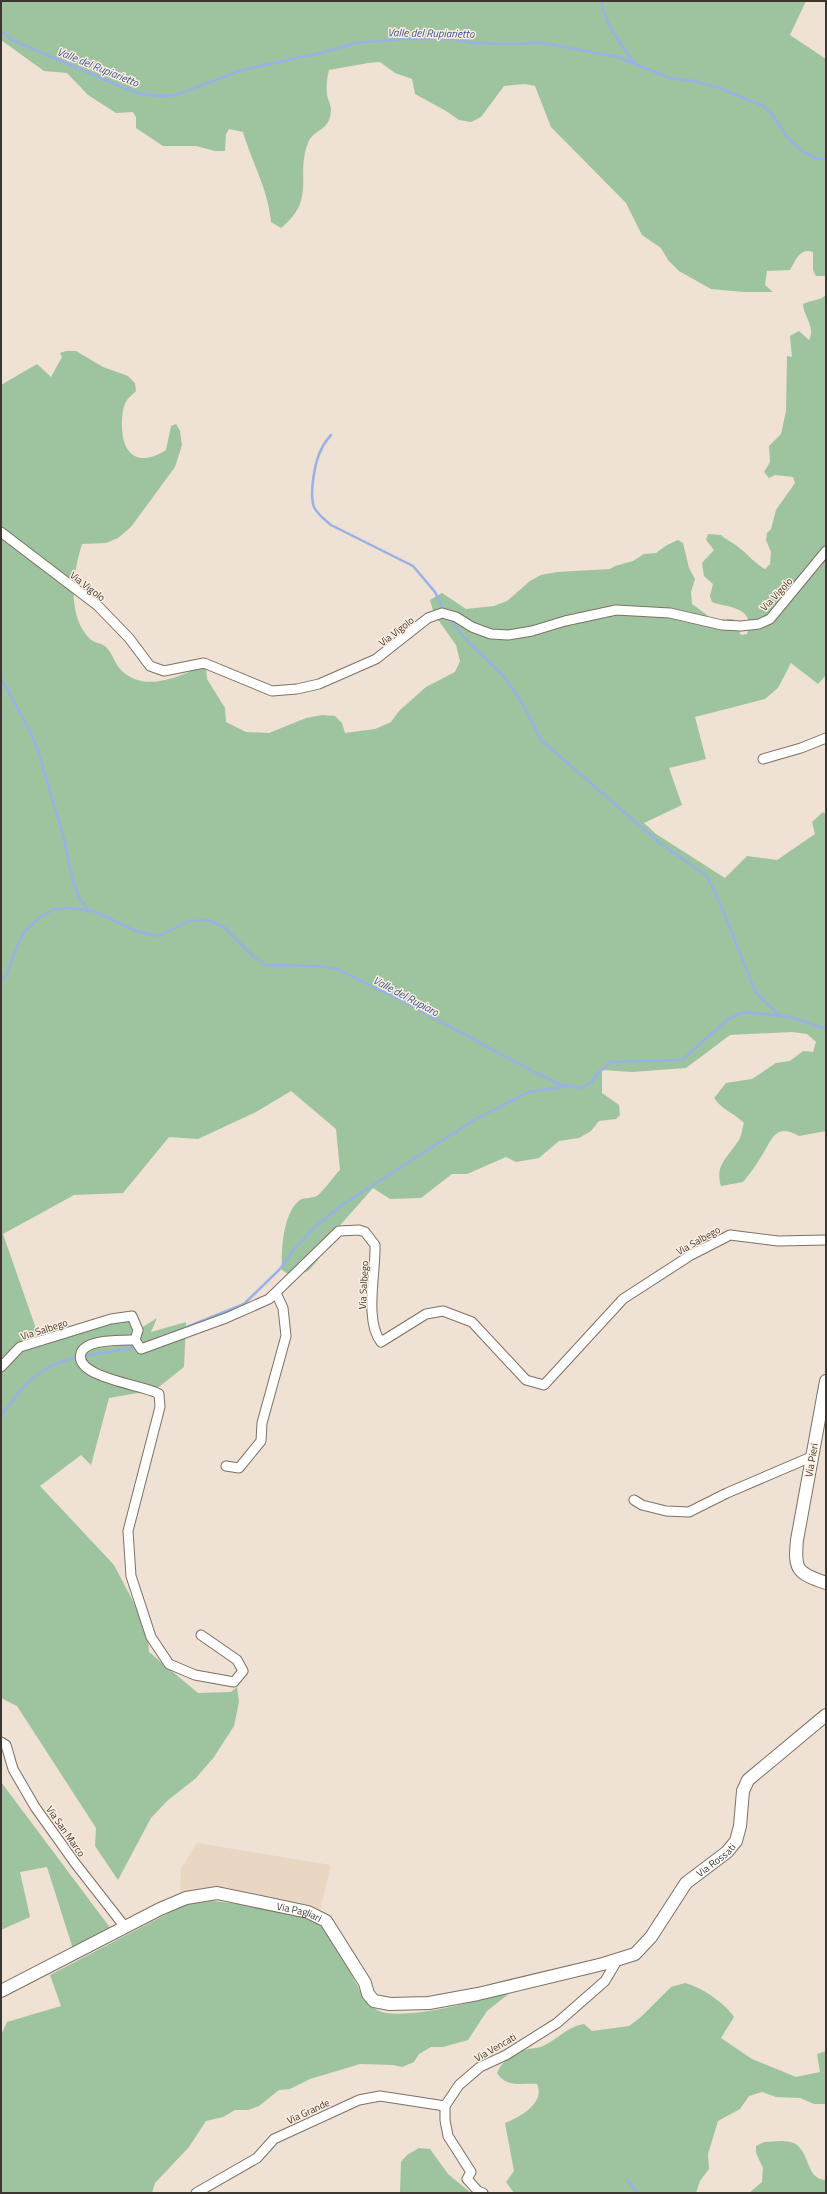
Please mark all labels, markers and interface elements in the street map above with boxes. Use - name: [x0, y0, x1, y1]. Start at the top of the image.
- water label: Valle del Rupiarietto: [387, 24, 475, 42]
- water label: Valle del Rupiarietto: [55, 43, 142, 91]
- street label: Via Vigolo: [67, 568, 109, 605]
- street label: Via Vigolo: [757, 574, 796, 615]
- street label: Via Vigolo: [375, 613, 417, 650]
- water label: Valle del Rupiaro: [370, 972, 442, 1020]
- street label: Via Salbego: [673, 1222, 723, 1259]
- street label: Via Salbego: [355, 1260, 372, 1310]
- street label: Via Salbego: [19, 1315, 70, 1344]
- street label: Via Pieri: [801, 1442, 822, 1478]
- street label: Via San Marco: [42, 1803, 89, 1860]
- street label: Via Rossati: [693, 1840, 739, 1881]
- street label: Via Pagliari: [275, 1899, 324, 1926]
- street label: Via Vencati: [471, 2029, 519, 2065]
- street label: Via Grande: [284, 2095, 332, 2128]

